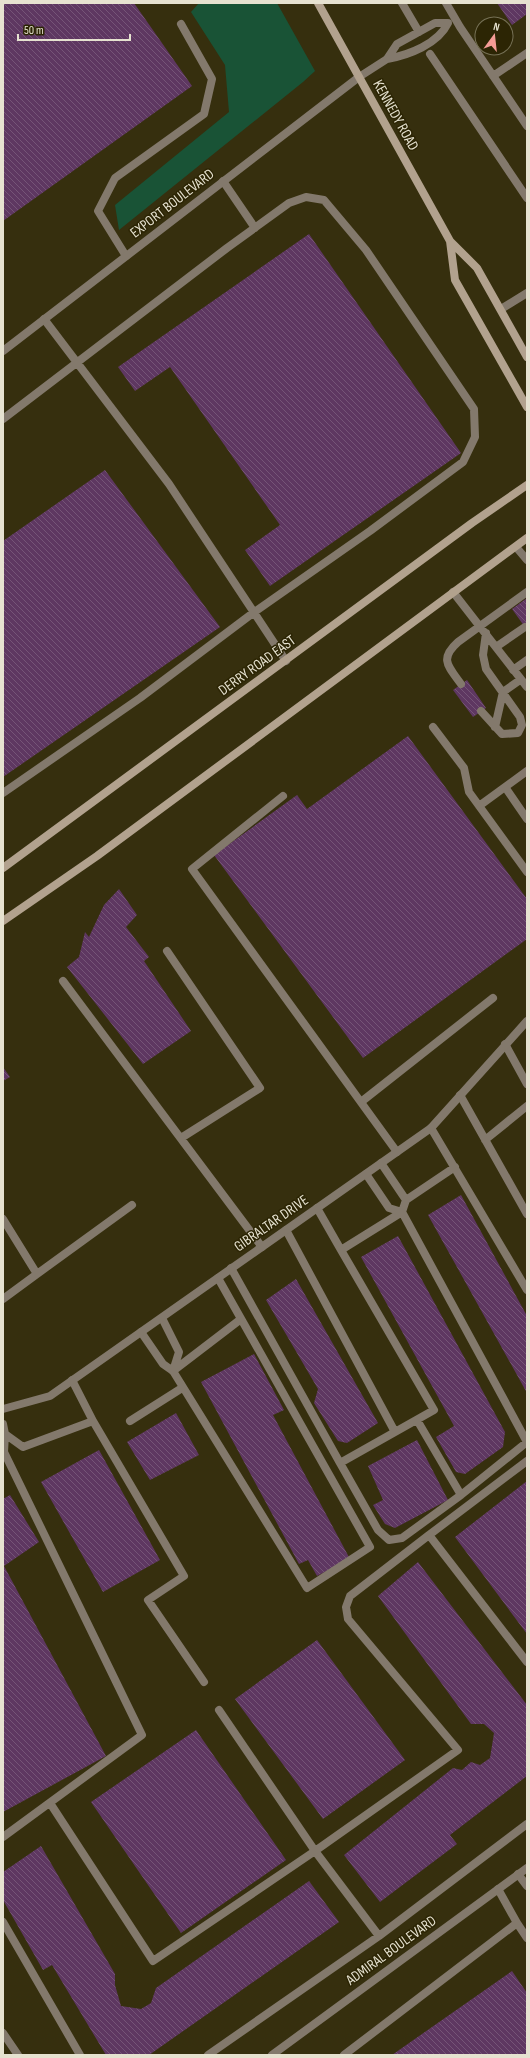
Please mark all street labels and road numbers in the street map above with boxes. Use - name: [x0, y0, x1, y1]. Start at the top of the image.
- street label: KENNEDY ROAD: [368, 76, 423, 154]
- street label: EXPORT BOULEVARD: [126, 165, 218, 242]
- street label: DERRY ROAD EAST: [215, 631, 300, 700]
- street label: GIBRALTAR DRIVE: [230, 1191, 312, 1256]
- street label: ADMIRAL BOULEVARD: [342, 1911, 440, 1990]

